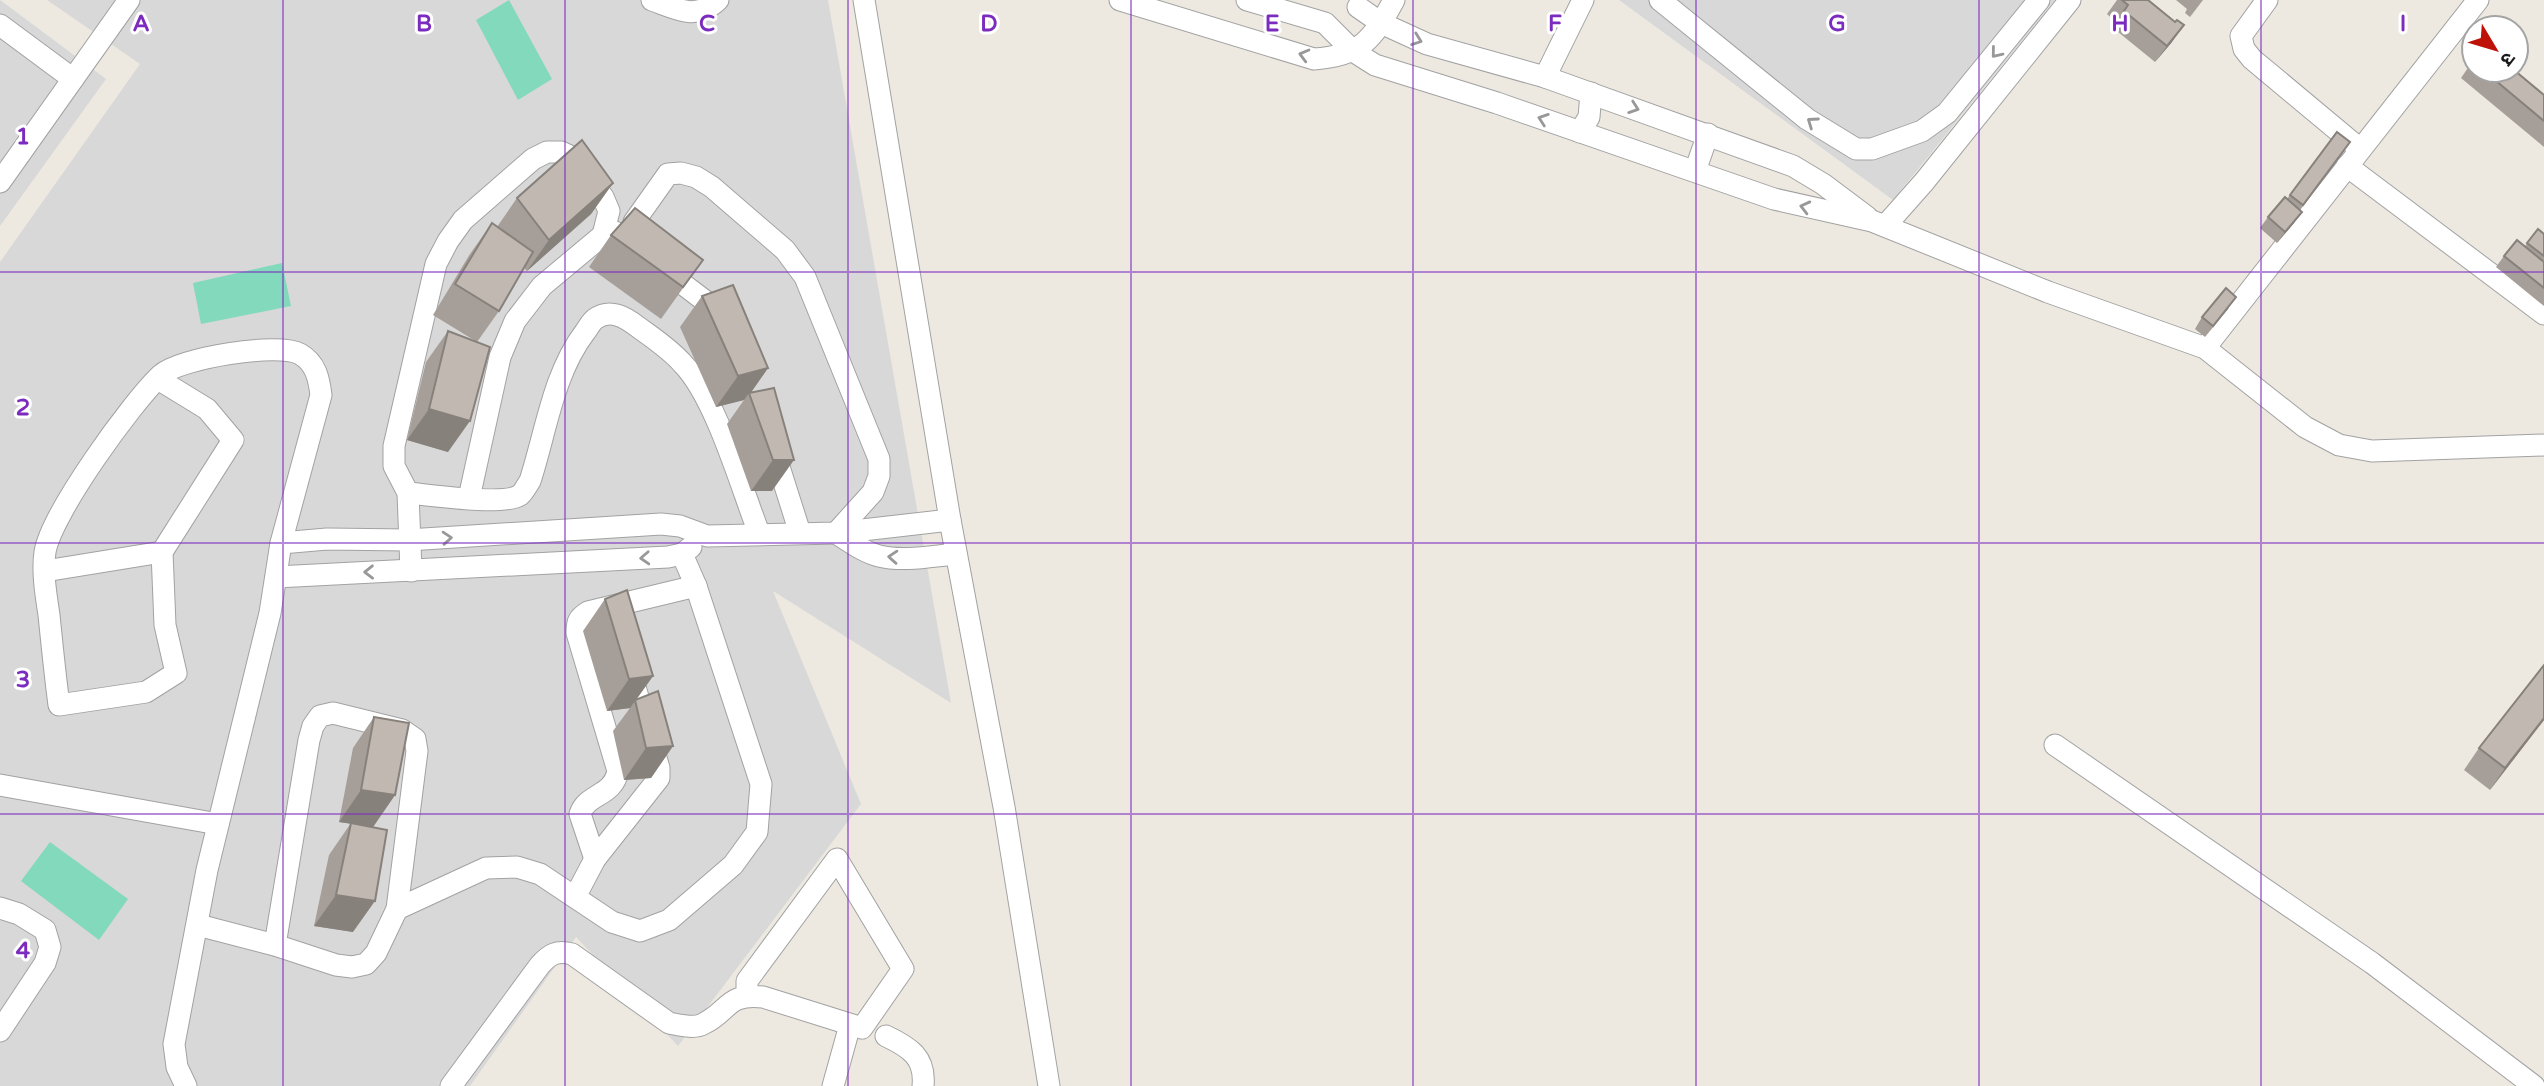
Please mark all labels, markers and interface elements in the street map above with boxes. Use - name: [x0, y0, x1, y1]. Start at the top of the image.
- text: A: [132, 10, 150, 38]
- text: B: [416, 10, 432, 38]
- text: C: [699, 10, 715, 38]
- text: D: [980, 10, 998, 38]
- text: E: [1265, 10, 1279, 38]
- text: F: [1548, 10, 1562, 38]
- text: G: [1828, 10, 1846, 38]
- text: H: [2111, 10, 2129, 38]
- text: I: [2400, 10, 2406, 38]
- north arrow: [2460, 14, 2530, 84]
- one-way arrow: [1411, 32, 1423, 46]
- one-way arrow: [1991, 45, 2004, 57]
- text: उ: [2495, 48, 2520, 71]
- one-way arrow: [1298, 49, 1310, 64]
- one-way arrow: [1628, 100, 1640, 114]
- one-way arrow: [1538, 113, 1550, 127]
- one-way arrow: [1807, 118, 1820, 130]
- text: 1: [16, 123, 30, 151]
- one-way arrow: [1799, 201, 1811, 215]
- text: 2: [16, 394, 30, 422]
- one-way arrow: [442, 530, 453, 545]
- one-way arrow: [639, 550, 650, 565]
- one-way arrow: [887, 550, 898, 565]
- one-way arrow: [363, 564, 374, 579]
- text: 3: [16, 666, 30, 694]
- text: 4: [16, 937, 31, 965]

